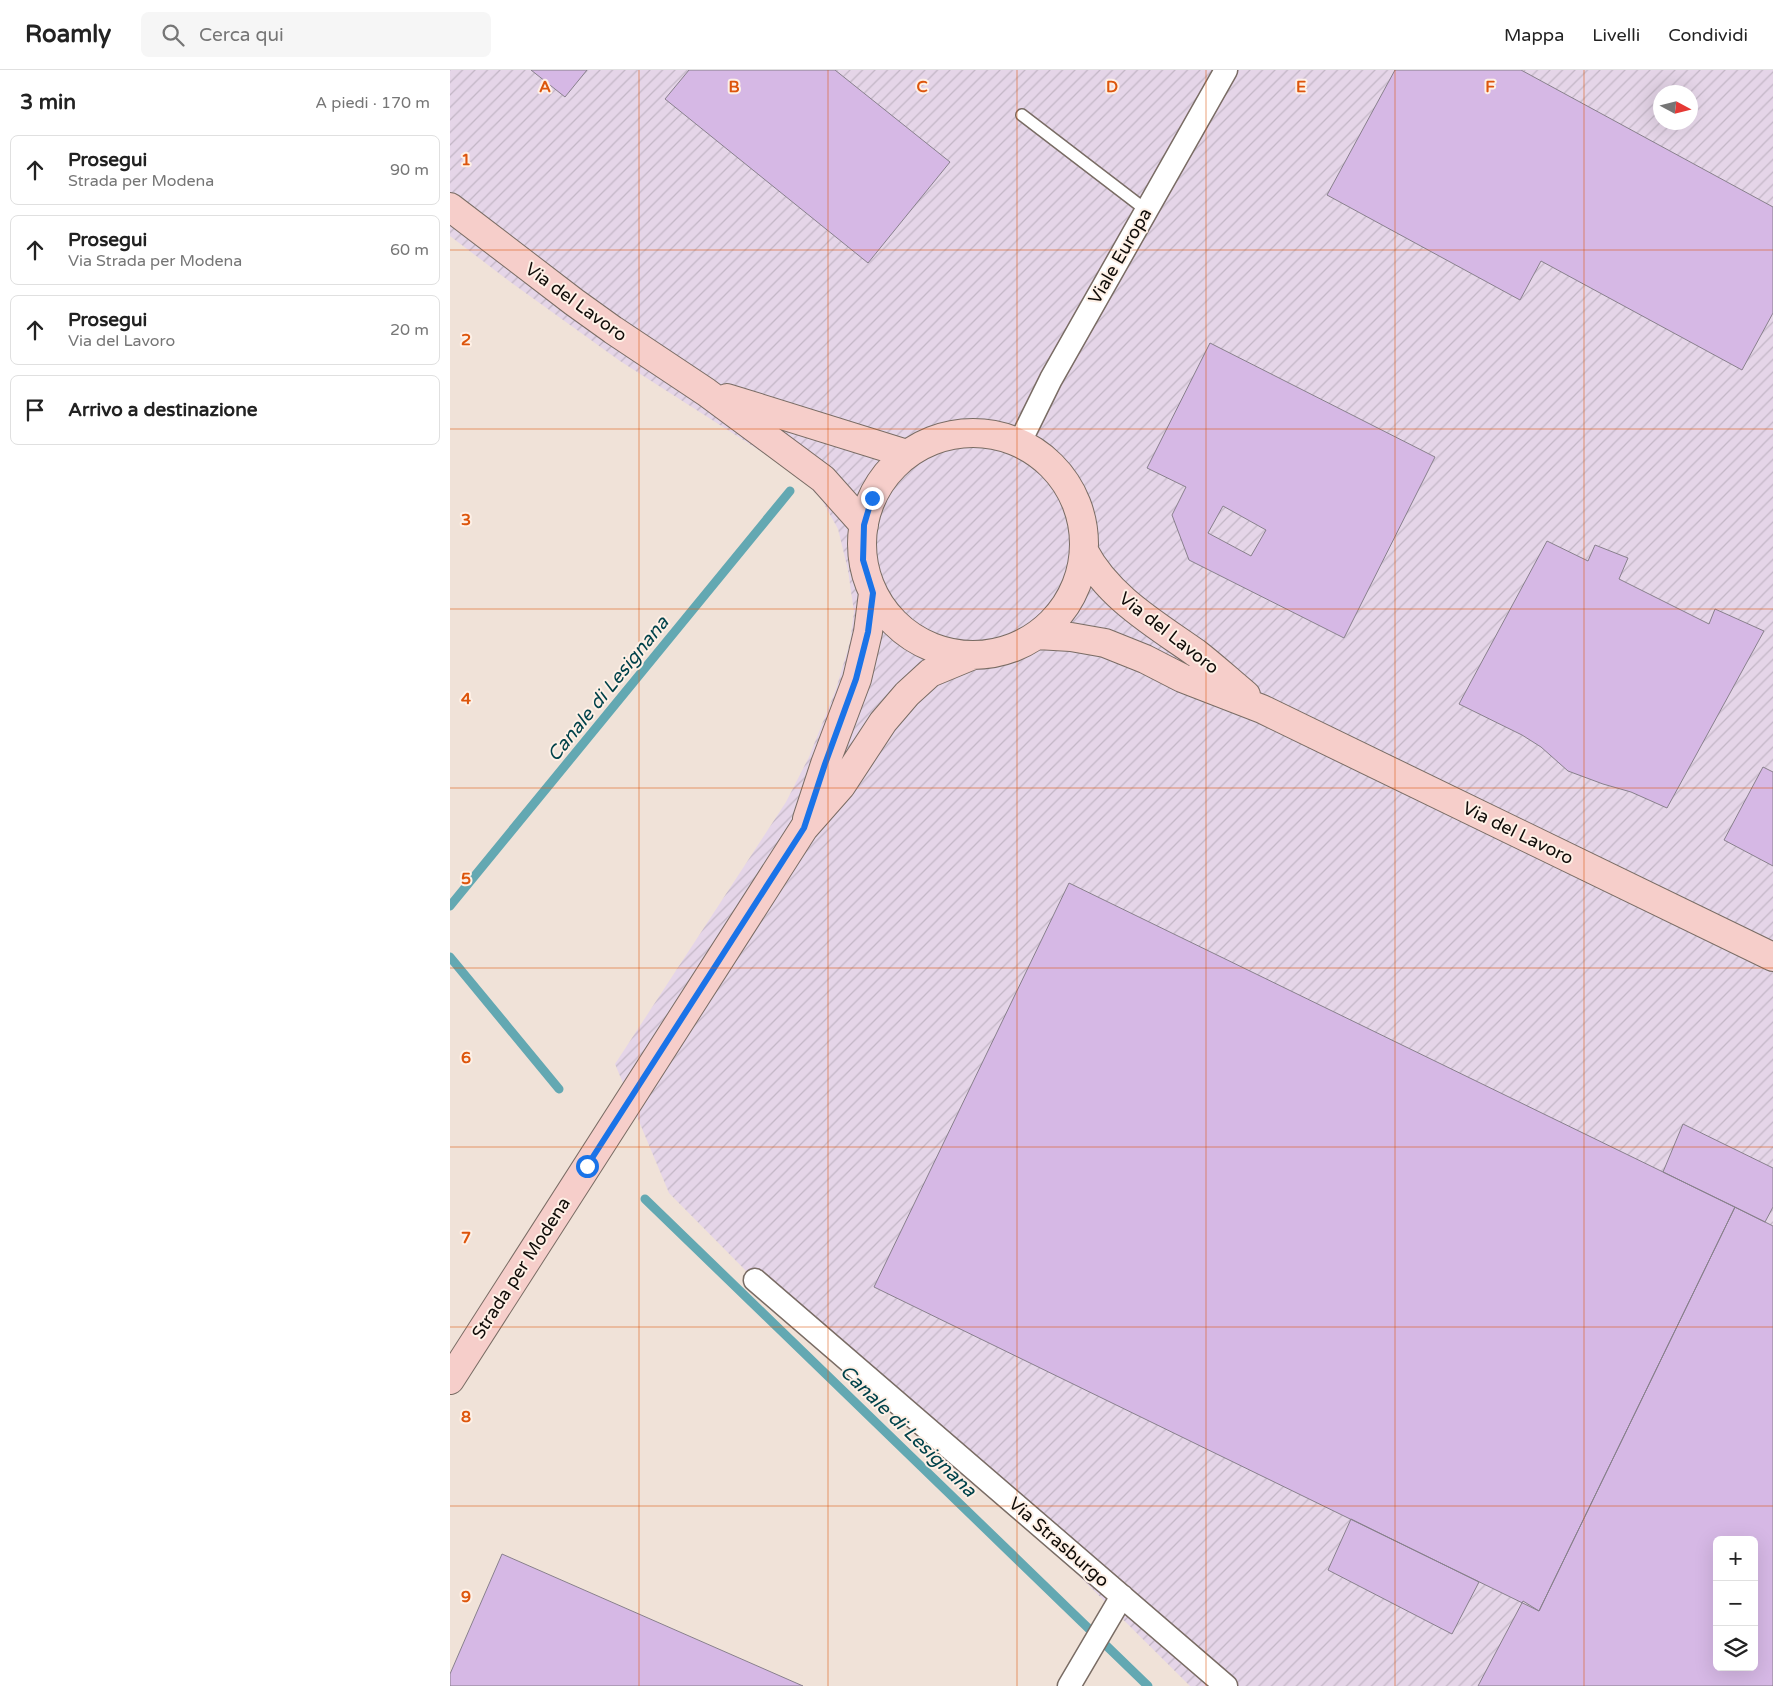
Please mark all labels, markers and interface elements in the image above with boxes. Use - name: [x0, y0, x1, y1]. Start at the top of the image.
- search box: [141, 12, 491, 57]
- text: Roamly: [25, 20, 111, 49]
- icon: search: [159, 21, 187, 49]
- text: Cerca qui: [199, 24, 284, 46]
- text: Mappa: [1504, 24, 1564, 46]
- text: Livelli: [1592, 24, 1640, 46]
- text: Condividi: [1668, 24, 1748, 46]
- text: A: [539, 77, 551, 97]
- text: B: [728, 77, 740, 97]
- text: C: [916, 77, 928, 97]
- text: D: [1106, 77, 1118, 97]
- text: E: [1296, 77, 1306, 97]
- text: F: [1485, 77, 1495, 97]
- north arrow: [1653, 85, 1698, 130]
- text: 3 min: [20, 90, 76, 115]
- text: A piedi · 170 m: [315, 93, 430, 113]
- text: Prosegui: [68, 149, 147, 171]
- text: 1: [461, 150, 471, 170]
- icon: ahead: [21, 156, 49, 184]
- text: 90 m: [390, 160, 429, 180]
- text: Strada per Modena: [68, 171, 214, 191]
- street label: Viale Europa: [1084, 204, 1156, 308]
- text: Prosegui: [68, 229, 147, 251]
- icon: ahead: [21, 236, 49, 264]
- text: 60 m: [390, 240, 429, 260]
- text: Via Strada per Modena: [68, 251, 242, 271]
- street label: Via del Lavoro: [521, 258, 631, 346]
- text: Prosegui: [68, 309, 147, 331]
- icon: ahead: [21, 316, 49, 344]
- text: 20 m: [390, 320, 429, 340]
- text: 2: [461, 330, 471, 350]
- text: Via del Lavoro: [68, 331, 175, 351]
- icon: arrive: [21, 396, 49, 424]
- text: Arrivo a destinazione: [68, 399, 258, 421]
- route end: [861, 487, 884, 510]
- text: 3: [461, 510, 471, 530]
- street label: Via del Lavoro: [1115, 587, 1223, 679]
- water label: Canale di Lesignana: [543, 611, 674, 766]
- text: 4: [461, 689, 471, 709]
- street label: Via del Lavoro: [1459, 797, 1577, 869]
- text: 5: [461, 869, 471, 889]
- text: 6: [461, 1048, 471, 1068]
- route start: [576, 1155, 599, 1178]
- street label: Strada per Modena: [467, 1193, 575, 1343]
- text: 7: [461, 1228, 471, 1248]
- water label: Canale di Lesignana: [836, 1360, 981, 1502]
- text: 8: [461, 1407, 471, 1427]
- street label: Via Strasburgo: [1004, 1492, 1114, 1592]
- map controls: [1713, 1536, 1758, 1671]
- button: +: [1713, 1536, 1758, 1581]
- button: −: [1713, 1581, 1758, 1626]
- text: 9: [461, 1587, 471, 1607]
- button: layers: [1713, 1626, 1758, 1671]

